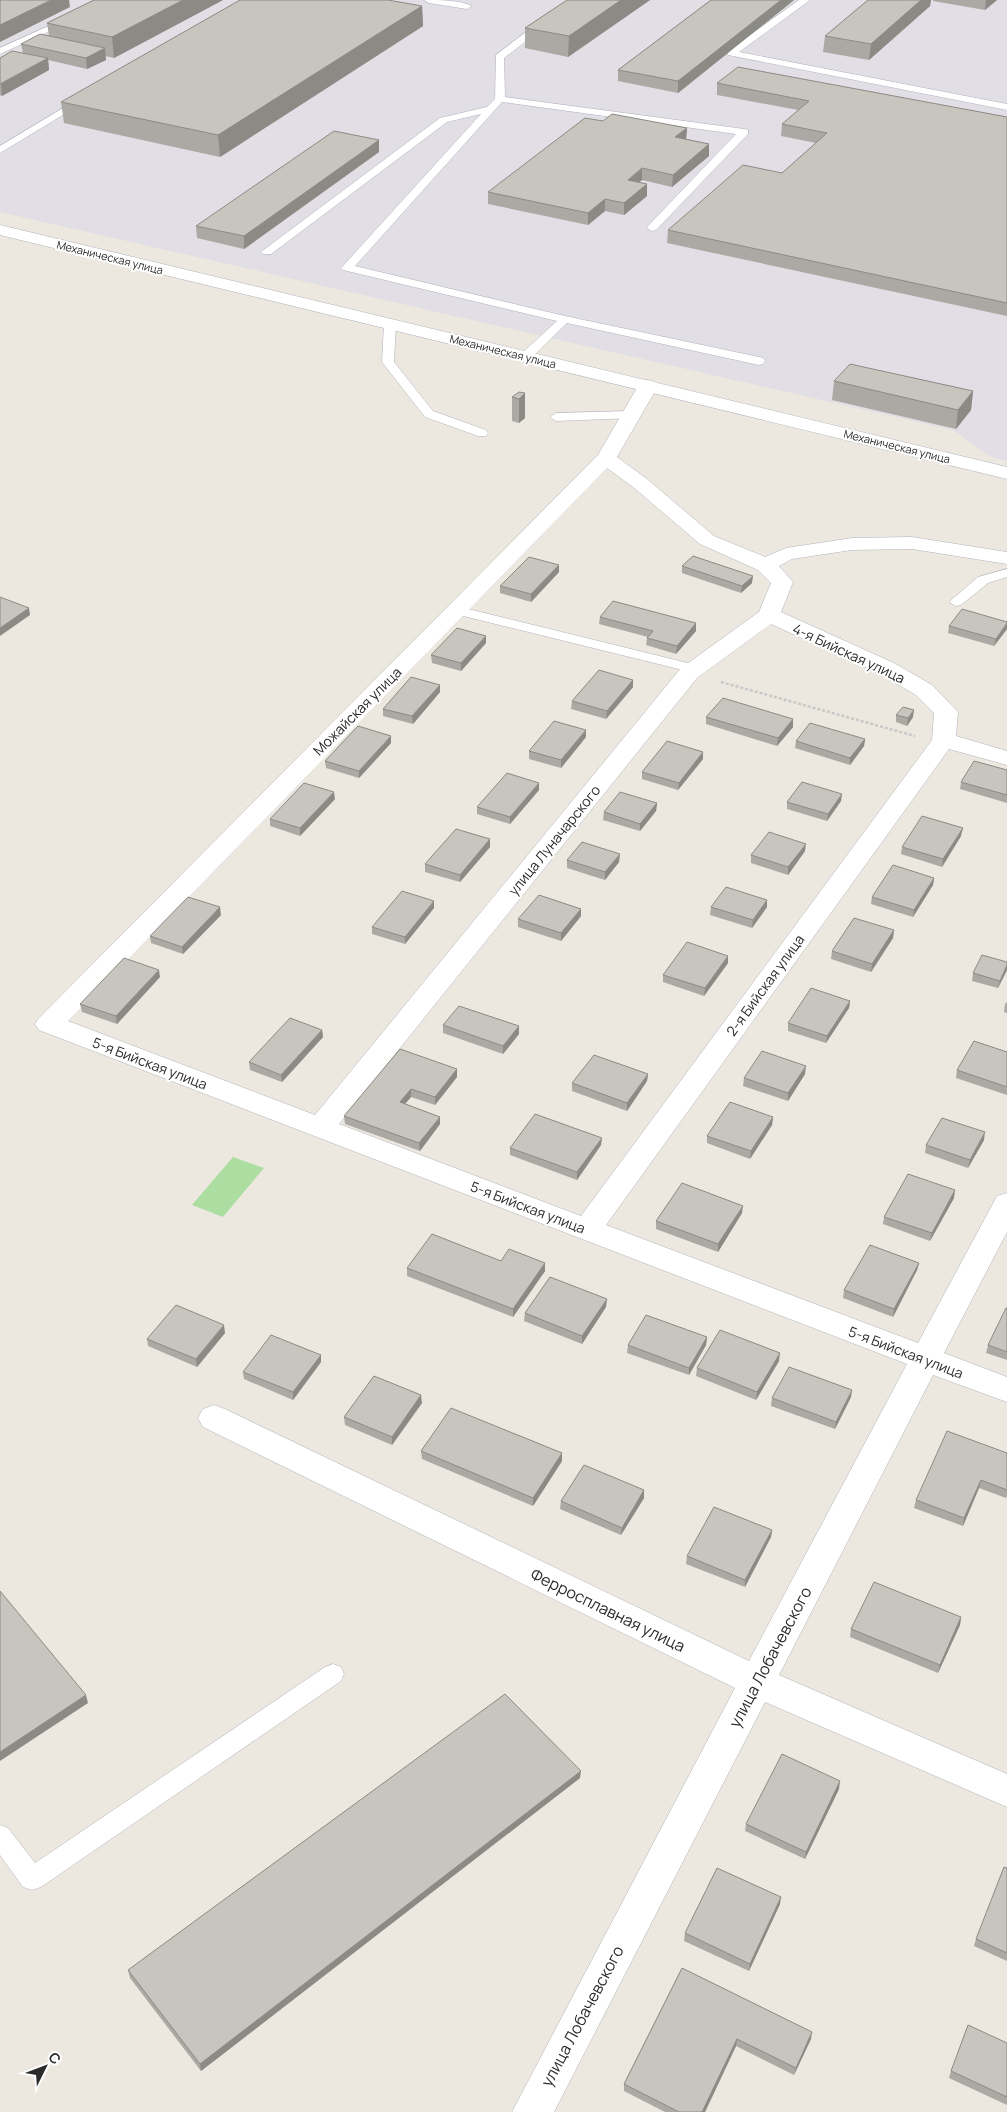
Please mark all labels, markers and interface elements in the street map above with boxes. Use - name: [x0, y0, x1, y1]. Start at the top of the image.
- street label: Механическая улица: [55, 236, 165, 278]
- street label: Механическая улица: [448, 330, 558, 372]
- street label: Механическая улица: [842, 425, 952, 467]
- street label: 4-я Бийская улица: [790, 619, 908, 687]
- street label: Можайская улица: [309, 663, 405, 759]
- street label: улица Луначарского: [504, 781, 604, 899]
- street label: 2-я Бийская улица: [722, 930, 808, 1040]
- street label: 5-я Бийская улица: [90, 1032, 210, 1094]
- street label: 5-я Бийская улица: [468, 1176, 588, 1238]
- street label: 5-я Бийская улица: [846, 1321, 966, 1383]
- street label: Ферросплавная улица: [527, 1563, 689, 1657]
- street label: улица Лобачевского: [723, 1583, 817, 1731]
- street label: улица Лобачевского: [535, 1942, 629, 2090]
- north arrow: [20, 2042, 70, 2092]
- text: С: [45, 2048, 66, 2068]

